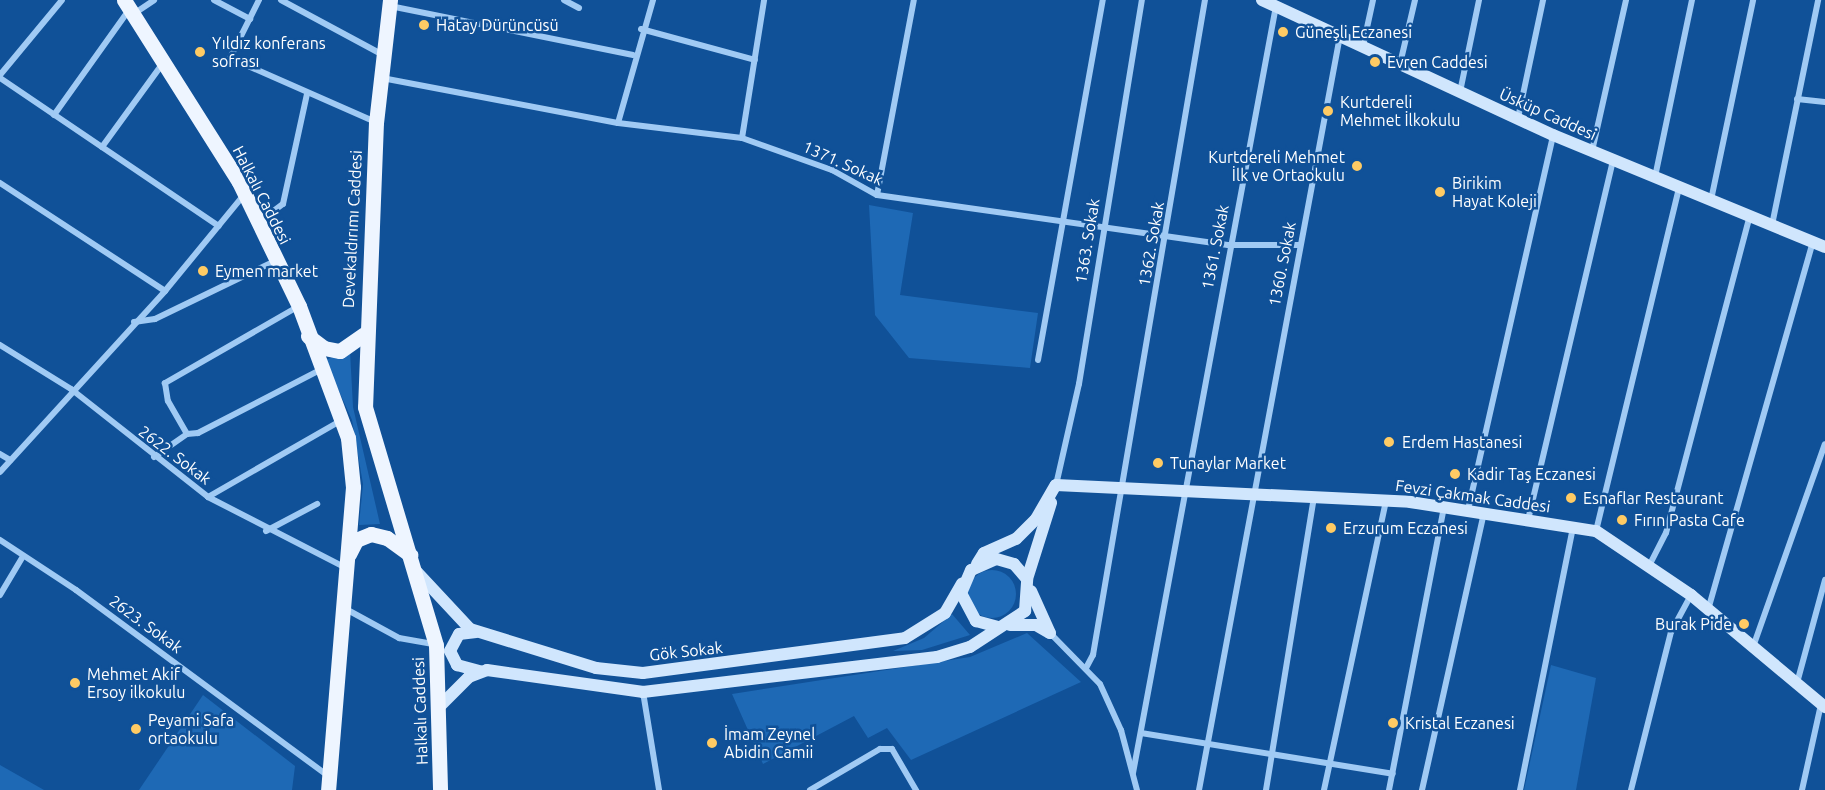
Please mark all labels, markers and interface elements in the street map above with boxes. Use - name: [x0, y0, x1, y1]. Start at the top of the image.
- place label: Hatay Dürüncüsü: [436, 15, 559, 35]
- marker: Hatay Dürüncüsü: [417, 18, 431, 32]
- place label: Güneşli Eczanesi: [1295, 22, 1412, 42]
- marker: Güneşli Eczanesi: [1276, 25, 1290, 39]
- place label: Yıldız konferans sofrası: [212, 33, 326, 71]
- marker: Yıldız konferans sofrası: [193, 45, 207, 59]
- place label: Evren Caddesi: [1387, 52, 1488, 72]
- marker: Evren Caddesi: [1368, 55, 1382, 69]
- street label: Üsküp Caddesi: [1496, 84, 1600, 144]
- place label: Kurtdereli Mehmet İlkokulu: [1340, 92, 1460, 130]
- marker: Kurtdereli Mehmet İlkokulu: [1321, 104, 1335, 118]
- street label: 1371. Sokak: [800, 137, 886, 189]
- street label: Halkalı Caddesi: [229, 143, 295, 247]
- place label: Kurtdereli Mehmet İlk ve Ortaokulu: [1208, 147, 1345, 185]
- street label: Devekaldırımı Caddesi: [338, 150, 366, 308]
- marker: Kurtdereli Mehmet İlk ve Ortaokulu: [1350, 159, 1364, 173]
- place label: Birikim Hayat Koleji: [1452, 173, 1537, 211]
- marker: Birikim Hayat Koleji: [1433, 185, 1447, 199]
- street label: 1363. Sokak: [1071, 197, 1103, 285]
- street label: 1362. Sokak: [1134, 200, 1168, 288]
- street label: 1361. Sokak: [1197, 203, 1233, 291]
- street label: 1360. Sokak: [1264, 220, 1300, 308]
- place label: Eymen market: [215, 261, 318, 281]
- marker: Eymen market: [196, 264, 210, 278]
- street label: 2622. Sokak: [135, 422, 215, 488]
- place label: Erdem Hastanesi: [1402, 432, 1522, 452]
- marker: Erdem Hastanesi: [1380, 433, 1398, 451]
- place label: Tunaylar Market: [1170, 453, 1286, 473]
- marker: Tunaylar Market: [1151, 456, 1165, 470]
- place label: Kadir Taş Eczanesi: [1467, 464, 1596, 484]
- marker: Kadir Taş Eczanesi: [1448, 467, 1462, 481]
- street label: Fevzi Çakmak Caddesi: [1394, 476, 1552, 516]
- place label: Esnaflar Restaurant: [1583, 488, 1724, 508]
- marker: Esnaflar Restaurant: [1564, 491, 1578, 505]
- place label: Fırın Pasta Cafe: [1634, 510, 1745, 530]
- marker: Fırın Pasta Cafe: [1615, 513, 1629, 527]
- place label: Erzurum Eczanesi: [1343, 518, 1468, 538]
- marker: Erzurum Eczanesi: [1324, 521, 1338, 535]
- street label: 2623. Sokak: [106, 591, 186, 657]
- place label: Burak Pide: [1655, 614, 1732, 634]
- marker: Burak Pide: [1737, 617, 1751, 631]
- street label: Gök Sokak: [648, 638, 724, 664]
- street label: Halkalı Caddesi: [409, 657, 431, 765]
- place label: Mehmet Akif Ersoy ilkokulu: [87, 664, 185, 702]
- marker: Mehmet Akif Ersoy ilkokulu: [68, 676, 82, 690]
- place label: Peyami Safa ortaokulu: [148, 710, 234, 748]
- place label: Kristal Eczanesi: [1405, 713, 1515, 733]
- marker: Kristal Eczanesi: [1386, 716, 1400, 730]
- marker: Peyami Safa ortaokulu: [129, 722, 143, 736]
- place label: İmam Zeynel Abidin Camii: [724, 724, 815, 762]
- marker: İmam Zeynel Abidin Camii: [705, 736, 719, 750]

